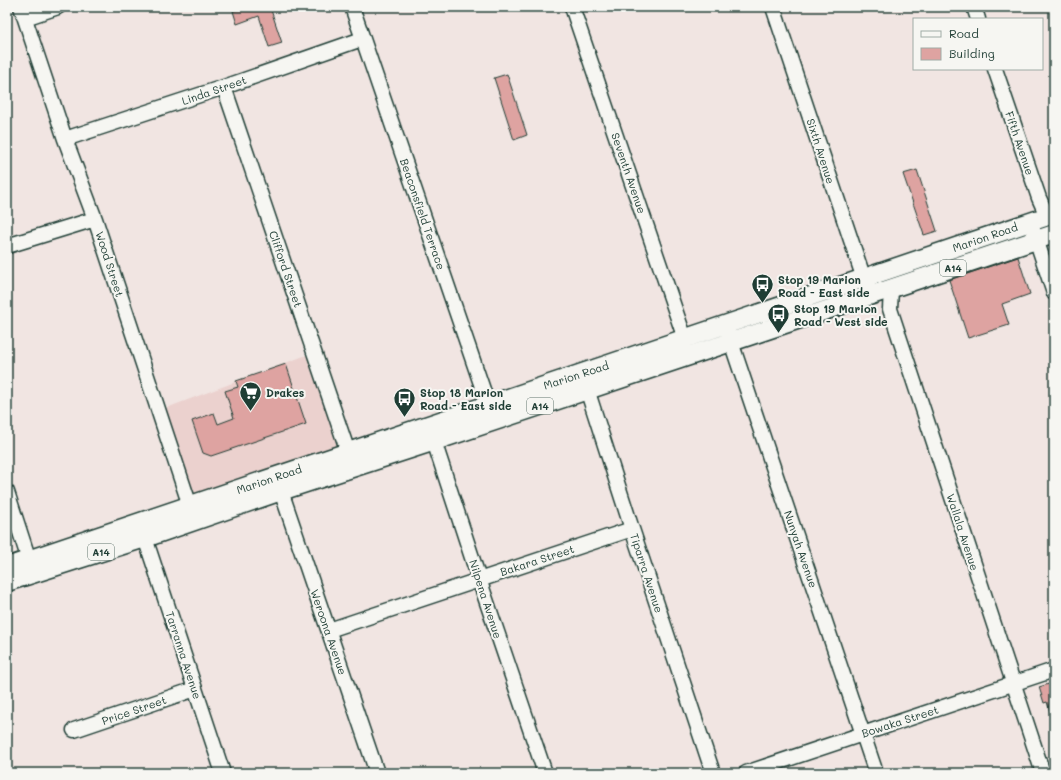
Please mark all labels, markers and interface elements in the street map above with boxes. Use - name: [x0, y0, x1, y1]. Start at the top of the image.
- legend: [913, 18, 1043, 70]
- text: Road: [949, 25, 979, 41]
- text: Building: [949, 45, 995, 61]
- street label: Linda Street: [180, 72, 249, 108]
- street label: Fifth Avenue: [1002, 109, 1038, 177]
- street label: Sixth Avenue: [803, 116, 839, 186]
- street label: Seventh Avenue: [608, 131, 650, 215]
- street label: Beaconsfield Terrace: [397, 156, 449, 272]
- street label: Marion Road: [950, 219, 1020, 255]
- street label: Wood Street: [92, 229, 128, 299]
- street label: Clifford Street: [266, 229, 306, 309]
- road number: A14: [940, 260, 966, 276]
- bus stop icon: Stop 19 Marion Road - East side: [750, 272, 776, 305]
- place label: Stop 19 Marion Road - East side: [778, 272, 870, 300]
- bus stop icon: Stop 19 Marion Road - West side: [766, 301, 792, 334]
- place label: Stop 19 Marion Road - West side: [794, 301, 888, 329]
- street label: Marion Road: [541, 357, 611, 393]
- supermarket icon: Drakes: [237, 379, 263, 412]
- place label: Drakes: [266, 385, 305, 400]
- bus stop icon: Stop 18 Marion Road - East side: [391, 385, 417, 418]
- place label: Stop 18 Marion Road - East side: [420, 385, 512, 413]
- road number: A14: [527, 398, 553, 414]
- street label: Marion Road: [234, 461, 304, 497]
- street label: Wallala Avenue: [943, 492, 983, 573]
- street label: Nunyah Avenue: [781, 508, 821, 590]
- street label: Tiparra Avenue: [627, 531, 667, 615]
- street label: Bakara Street: [498, 541, 576, 579]
- road number: A14: [88, 544, 114, 560]
- street label: Nilpena Avenue: [466, 558, 506, 641]
- street label: Weroona Avenue: [307, 587, 351, 677]
- street label: Tarranna Avenue: [163, 609, 205, 701]
- street label: Price Street: [100, 692, 168, 728]
- street label: Bowaka Street: [860, 701, 940, 740]

